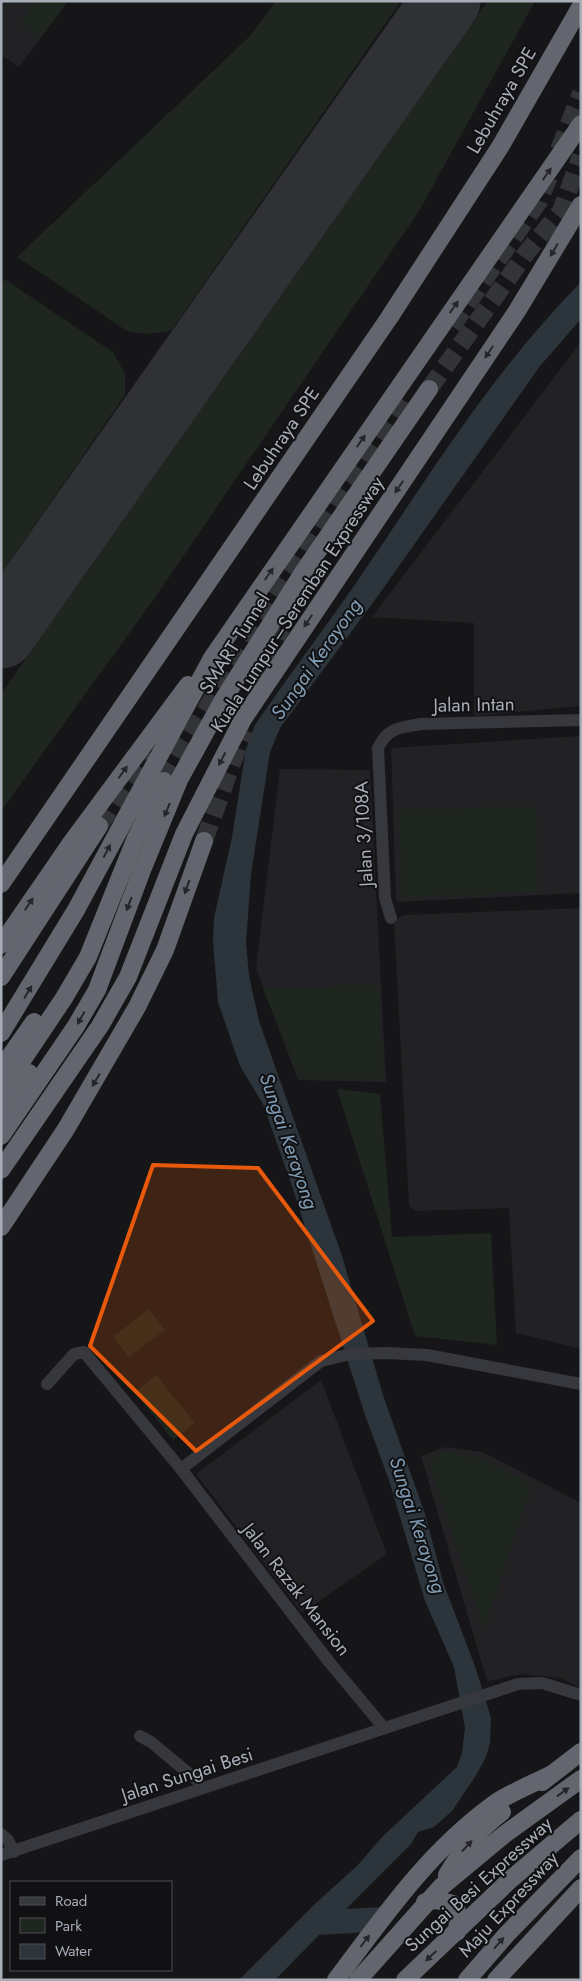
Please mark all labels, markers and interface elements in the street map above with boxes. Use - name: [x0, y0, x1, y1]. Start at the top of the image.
- street label: Lebuhraya SPE: [460, 42, 543, 159]
- one-way arrow: [542, 167, 552, 180]
- one-way arrow: [549, 243, 558, 256]
- one-way arrow: [449, 300, 459, 314]
- one-way arrow: [485, 345, 494, 358]
- street label: Lebuhraya SPE: [237, 381, 326, 495]
- one-way arrow: [356, 434, 366, 447]
- street label: Kuala Lumpur–Seremban Expressway: [204, 470, 391, 738]
- one-way arrow: [394, 480, 404, 493]
- one-way arrow: [264, 567, 274, 581]
- street label: SMART Tunnel: [193, 587, 276, 699]
- water label: Sungai Kerayong: [264, 593, 369, 726]
- one-way arrow: [303, 615, 313, 628]
- street label: Jalan Intan: [430, 690, 515, 719]
- one-way arrow: [218, 752, 226, 766]
- one-way arrow: [117, 766, 128, 779]
- street label: Jalan 3/108A: [347, 780, 380, 890]
- one-way arrow: [162, 803, 170, 817]
- one-way arrow: [103, 844, 111, 858]
- one-way arrow: [183, 879, 190, 894]
- one-way arrow: [125, 897, 133, 912]
- one-way arrow: [24, 898, 34, 911]
- one-way arrow: [23, 986, 32, 999]
- one-way arrow: [77, 1011, 86, 1024]
- water label: Sungai Kerayong: [252, 1069, 325, 1213]
- one-way arrow: [92, 1073, 101, 1086]
- water label: Sungai Kerayong: [382, 1453, 453, 1597]
- street label: Jalan Razak Mansion: [234, 1515, 357, 1661]
- street label: Jalan Sungai Besi: [115, 1740, 256, 1809]
- one-way arrow: [557, 1787, 570, 1797]
- street label: Sungai Besi Expressway: [399, 1810, 559, 1958]
- one-way arrow: [461, 1840, 473, 1852]
- street label: Maju Expressway: [452, 1845, 565, 1963]
- legend: [10, 1881, 172, 1971]
- text: Road: [55, 1890, 87, 1912]
- text: Park: [55, 1915, 82, 1937]
- one-way arrow: [360, 1935, 371, 1948]
- one-way arrow: [494, 1937, 505, 1950]
- text: Water: [55, 1940, 93, 1962]
- one-way arrow: [425, 1950, 437, 1962]

